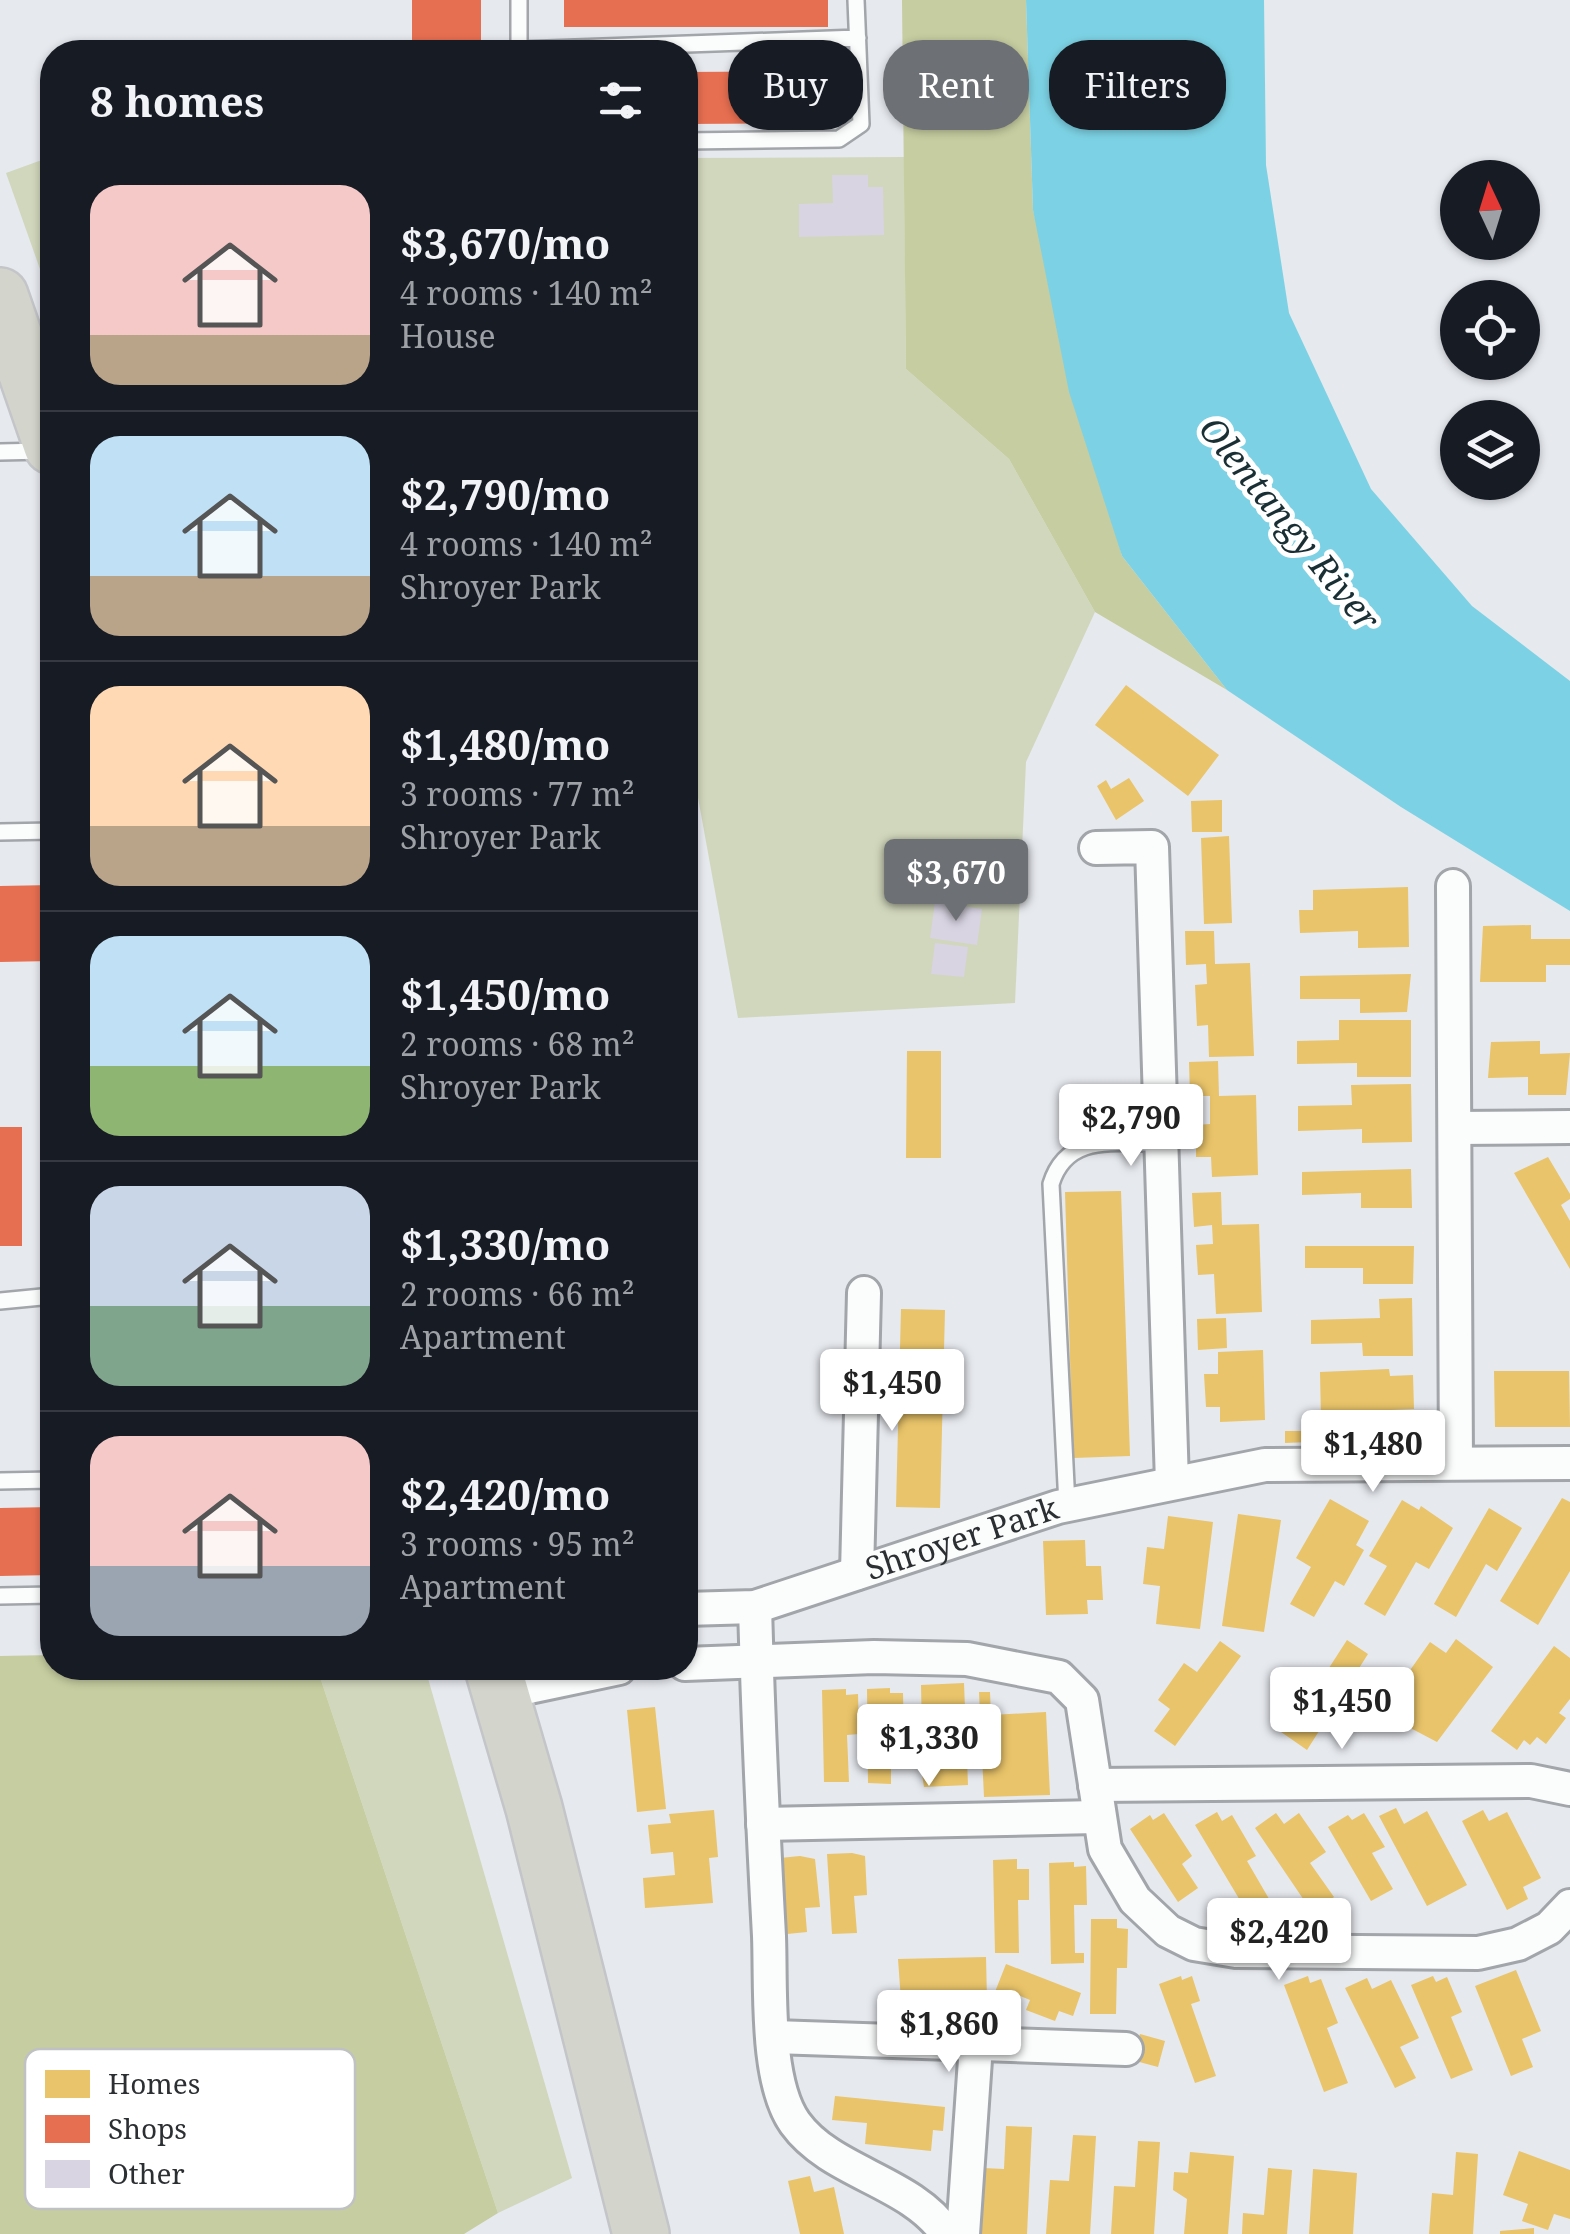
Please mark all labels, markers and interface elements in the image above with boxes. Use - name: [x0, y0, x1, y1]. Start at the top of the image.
- chip: Buy: [728, 40, 863, 130]
- chip: Rent: [883, 40, 1029, 130]
- chip: Filters: [1049, 40, 1226, 130]
- text: 8 homes: [90, 72, 264, 129]
- icon: filters: [593, 73, 648, 128]
- north arrow: [1440, 160, 1540, 260]
- map controls: [1440, 160, 1540, 500]
- text: $3,670/mo: [400, 214, 610, 271]
- icon: home: [170, 225, 290, 345]
- text: 4 rooms · 140 m²: [400, 271, 653, 314]
- button: locate: [1440, 280, 1540, 380]
- text: House: [400, 314, 496, 357]
- button: layers: [1440, 400, 1540, 500]
- water label: Olentangy River: [1189, 406, 1391, 640]
- text: $2,790/mo: [400, 465, 610, 522]
- icon: home: [170, 476, 290, 596]
- text: 4 rooms · 140 m²: [400, 522, 653, 565]
- text: Shroyer Park: [400, 565, 600, 608]
- text: $1,480/mo: [400, 715, 610, 772]
- icon: home: [170, 726, 290, 846]
- text: 3 rooms · 77 m²: [400, 772, 635, 815]
- text: Shroyer Park: [400, 815, 600, 858]
- pin: $3,670: [875, 839, 1037, 924]
- text: $3,670: [906, 850, 1006, 893]
- text: $1,450/mo: [400, 965, 610, 1022]
- icon: home: [170, 976, 290, 1096]
- text: 2 rooms · 68 m²: [400, 1022, 635, 1065]
- text: Shroyer Park: [400, 1065, 600, 1108]
- pin: $2,790: [1050, 1084, 1212, 1169]
- text: $2,790: [1081, 1095, 1181, 1138]
- text: $1,330/mo: [400, 1215, 610, 1272]
- icon: home: [170, 1226, 290, 1346]
- text: 2 rooms · 66 m²: [400, 1272, 635, 1315]
- text: Apartment: [400, 1315, 566, 1358]
- pin: $1,450: [811, 1349, 973, 1434]
- text: $1,450: [842, 1360, 942, 1403]
- pin: $1,480: [1292, 1410, 1454, 1495]
- text: $1,480: [1323, 1421, 1423, 1464]
- text: $2,420/mo: [400, 1465, 610, 1522]
- icon: home: [170, 1476, 290, 1596]
- street label: Shroyer Park: [860, 1485, 1064, 1589]
- text: 3 rooms · 95 m²: [400, 1522, 635, 1565]
- text: Apartment: [400, 1565, 566, 1608]
- pin: $1,450: [1261, 1667, 1423, 1752]
- text: $1,450: [1292, 1678, 1392, 1721]
- pin: $1,330: [848, 1704, 1010, 1789]
- text: $1,330: [879, 1715, 979, 1758]
- pin: $2,420: [1198, 1898, 1360, 1983]
- text: $2,420: [1229, 1909, 1329, 1952]
- pin: $1,860: [868, 1990, 1030, 2075]
- text: $1,860: [899, 2001, 999, 2044]
- legend: [25, 2049, 355, 2209]
- text: Homes: [108, 2064, 200, 2102]
- text: Shops: [108, 2109, 187, 2147]
- text: Other: [108, 2154, 185, 2192]

